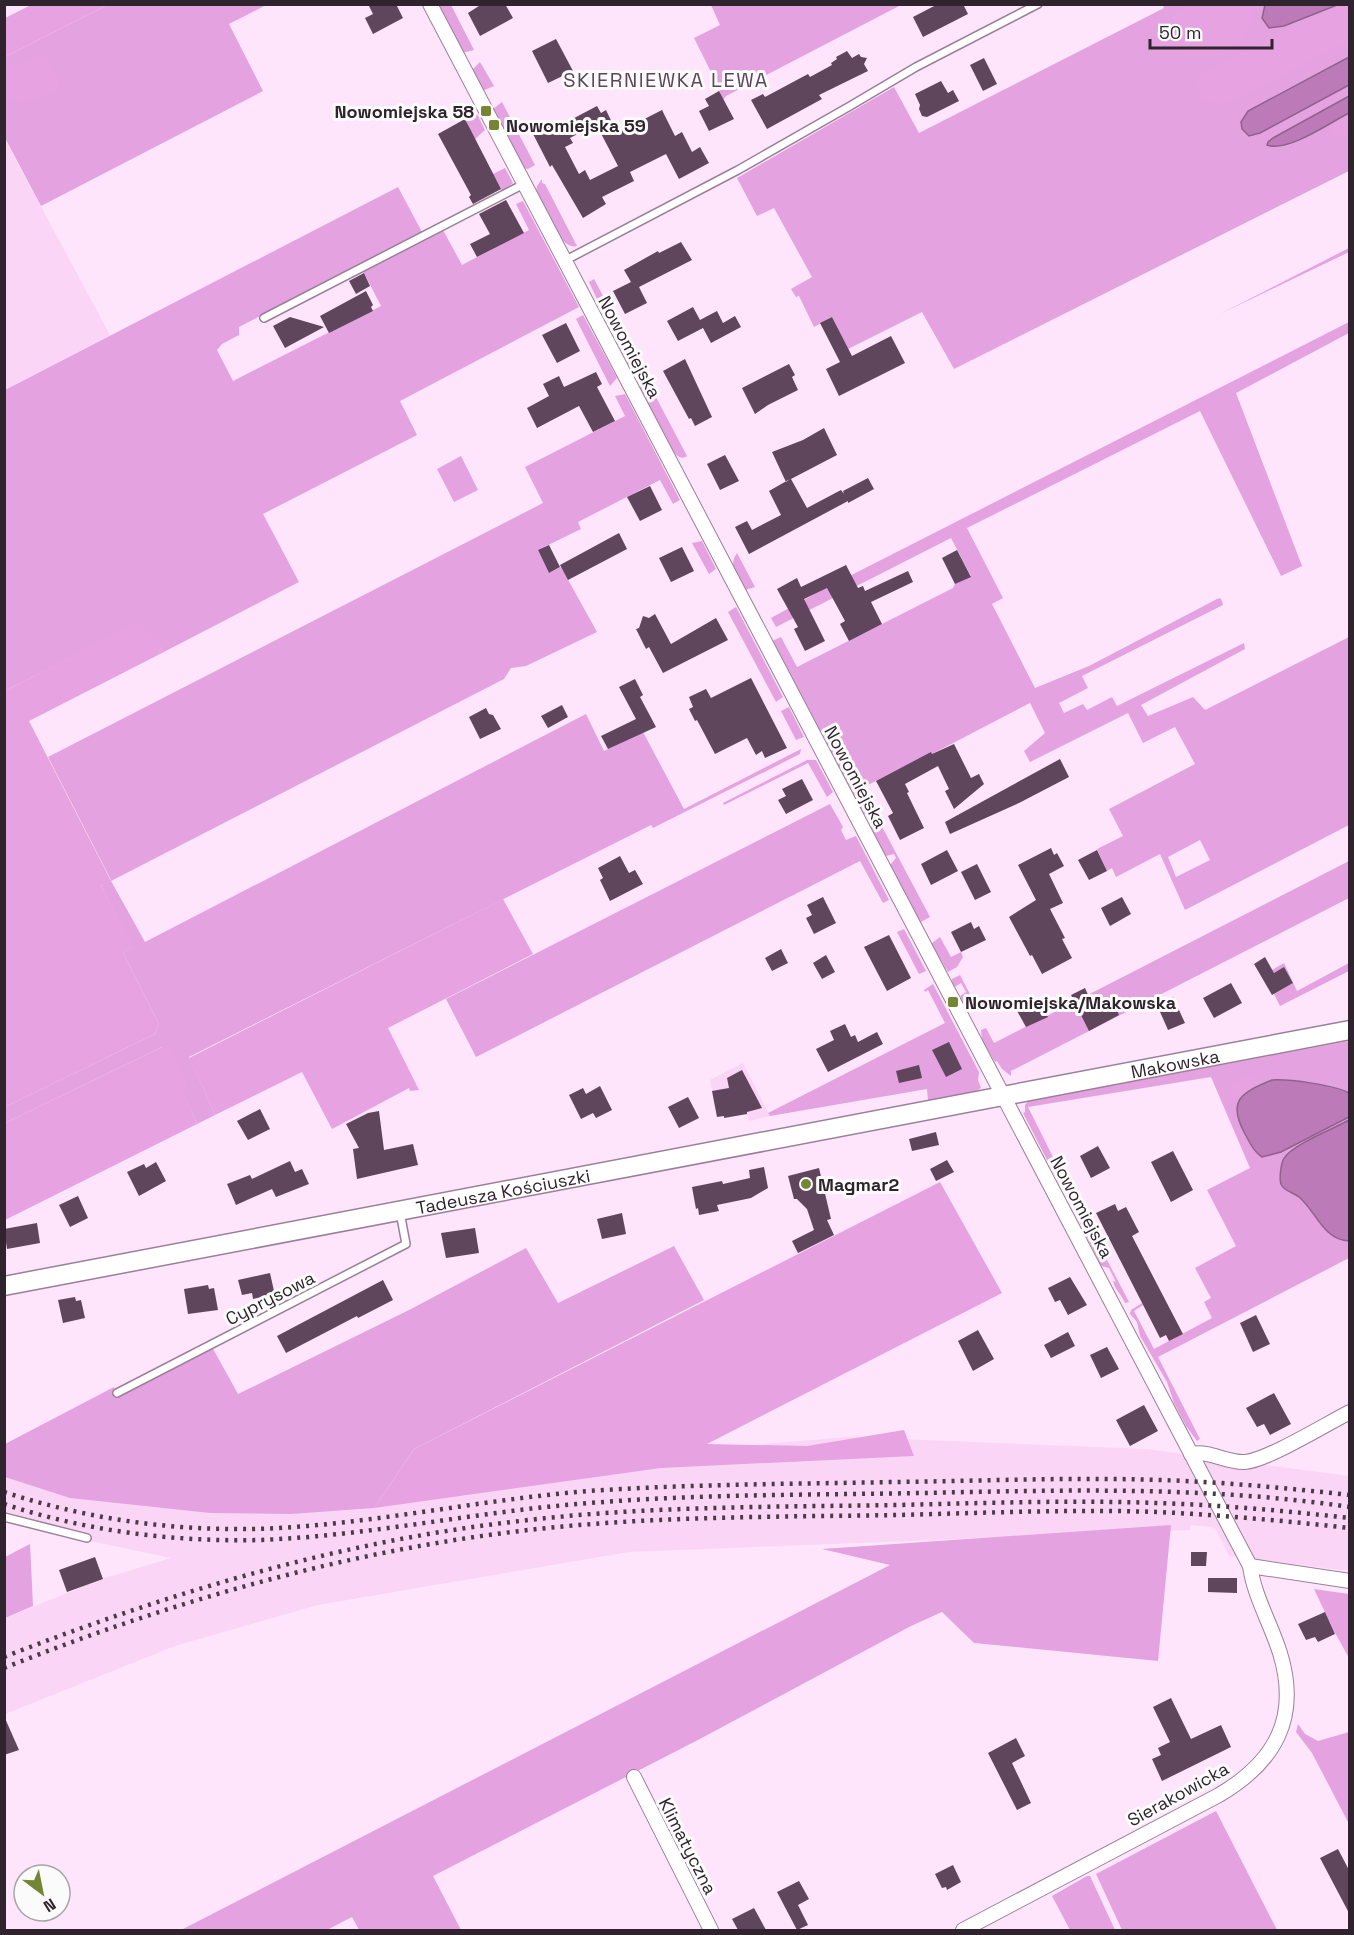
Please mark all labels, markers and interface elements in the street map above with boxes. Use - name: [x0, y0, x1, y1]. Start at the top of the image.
- scale bar: [1150, 12, 1272, 50]
- text: 50 m: [1159, 21, 1201, 44]
- district label: SKIERNIEWKA LEWA: [563, 67, 769, 93]
- place label: Nowomiejska 58: [335, 100, 474, 123]
- marker: Nowomiejska 58: [479, 104, 493, 118]
- place label: Nowomiejska 59: [506, 114, 646, 137]
- marker: Nowomiejska 59: [487, 118, 501, 132]
- street label: Nowomiejska: [593, 292, 667, 402]
- street label: Nowomiejska: [819, 722, 893, 832]
- place label: Nowomiejska/Makowska: [965, 991, 1177, 1014]
- marker: Nowomiejska/Makowska: [946, 995, 960, 1009]
- street label: Makowska: [1129, 1044, 1221, 1083]
- street label: Nowomiejska: [1045, 1152, 1119, 1262]
- street label: Tadeusza Kościuszki: [414, 1163, 592, 1219]
- place label: Magmar2: [818, 1173, 899, 1196]
- marker: Magmar2: [799, 1177, 813, 1191]
- street label: Cyprysowa: [222, 1266, 318, 1330]
- street label: Sierakowicka: [1123, 1757, 1233, 1831]
- street label: Klimatyczna: [654, 1794, 722, 1898]
- north arrow: [12, 1863, 72, 1923]
- text: N: [40, 1894, 60, 1917]

